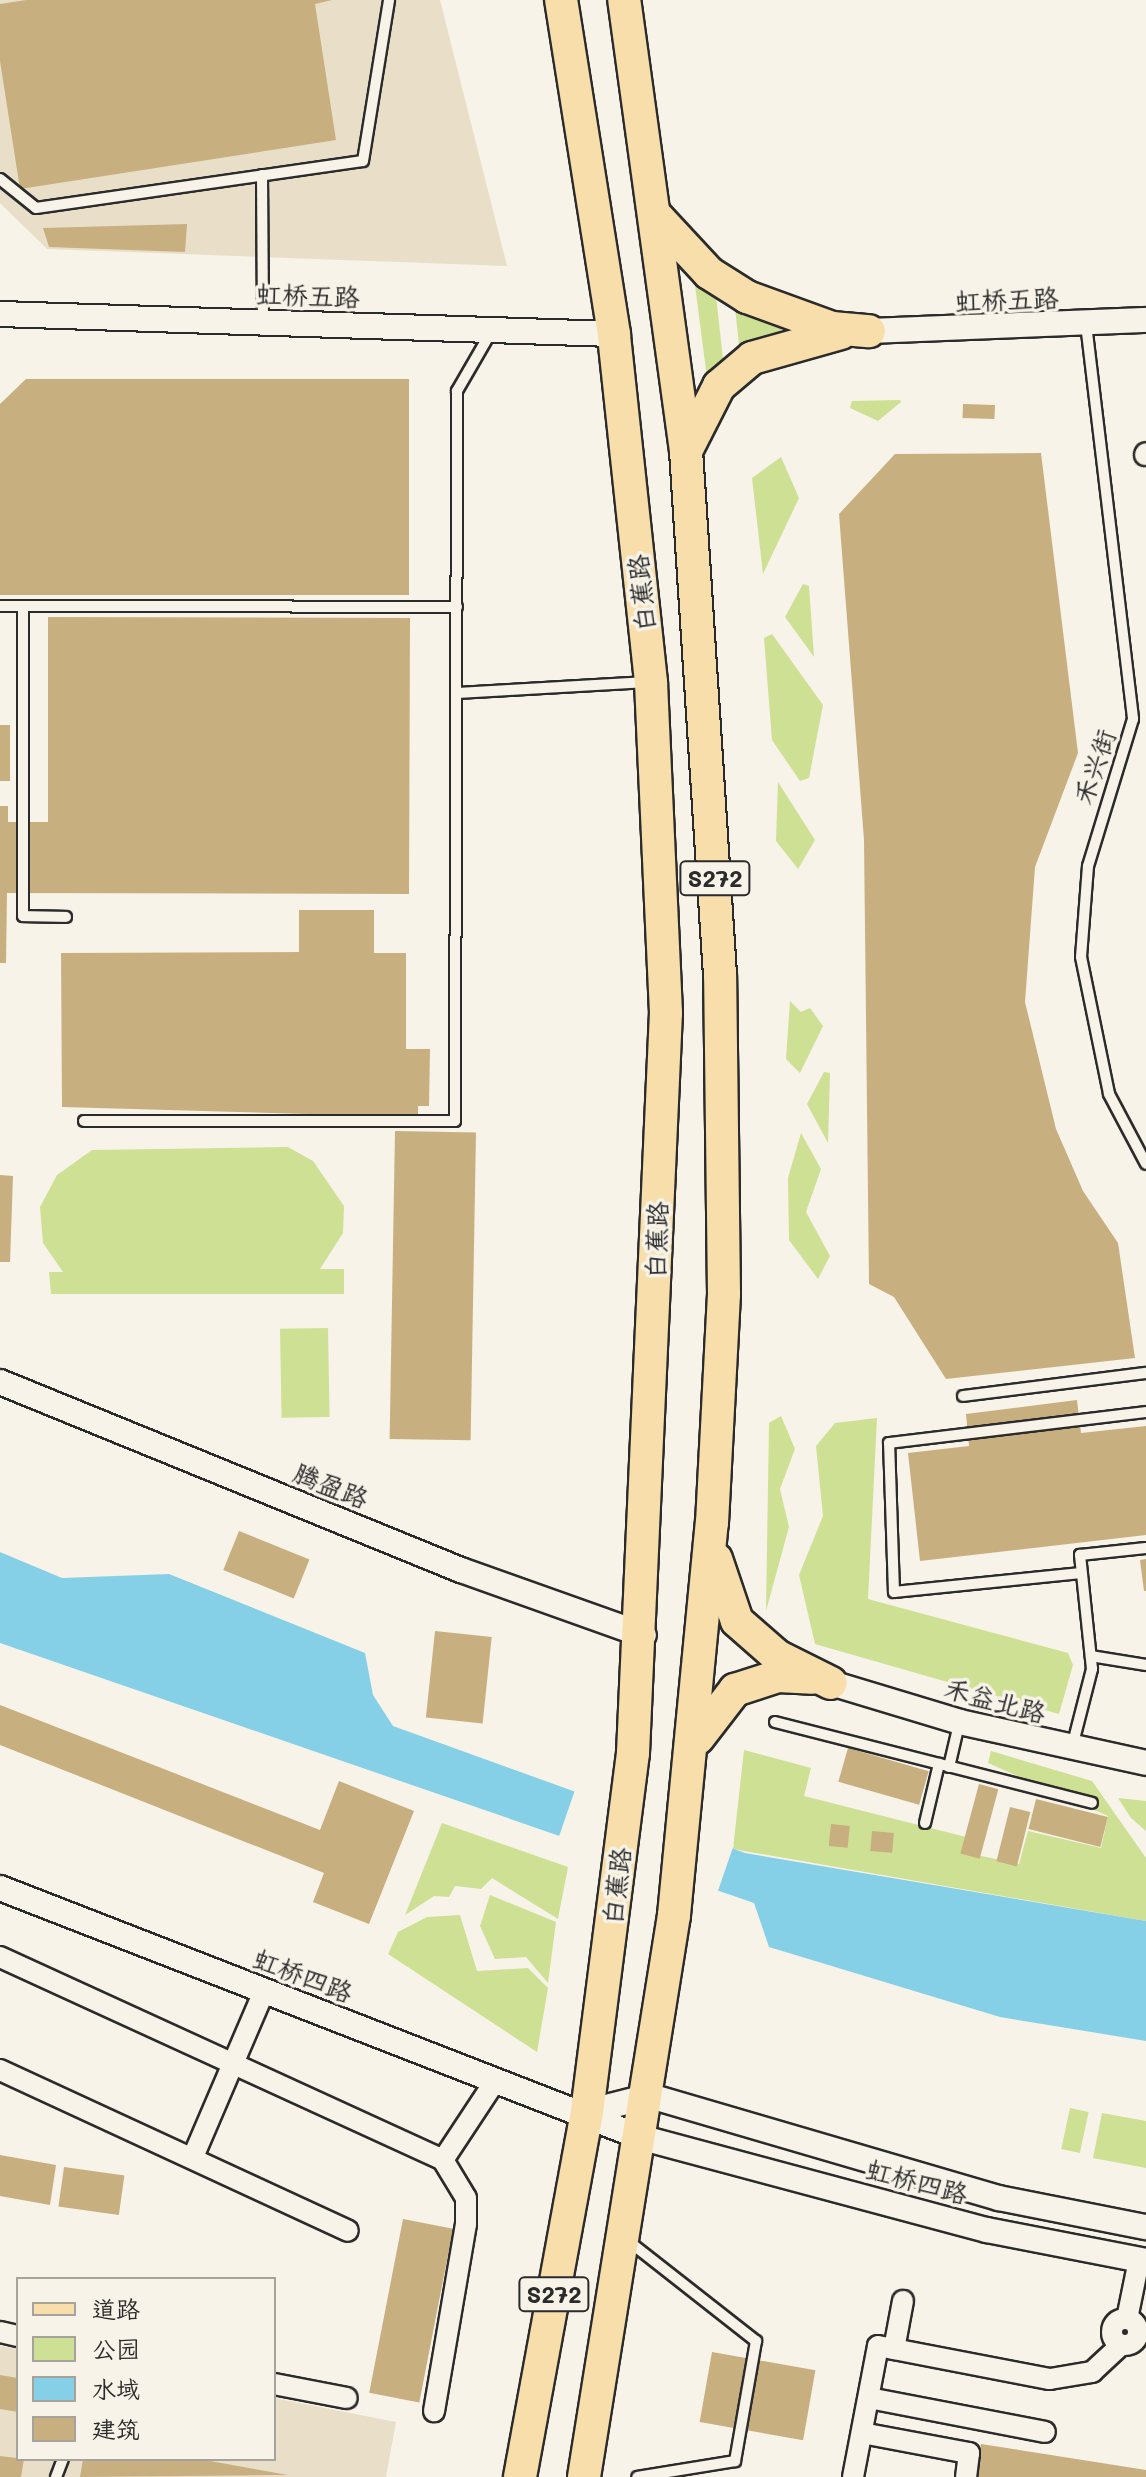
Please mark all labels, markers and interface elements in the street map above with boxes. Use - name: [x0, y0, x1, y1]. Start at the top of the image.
- street label: 虹桥五路: [255, 279, 361, 313]
- street label: 虹桥五路: [954, 283, 1060, 317]
- street label: 白蕉路: [622, 553, 662, 633]
- street label: 禾兴街: [1068, 725, 1122, 809]
- road number: S272: [679, 858, 751, 898]
- street label: 白蕉路: [640, 1200, 674, 1280]
- street label: 腾盈路: [289, 1457, 373, 1515]
- street label: 禾益北路: [941, 1672, 1049, 1730]
- street label: 白蕉路: [597, 1845, 637, 1927]
- street label: 虹桥四路: [249, 1943, 357, 2009]
- street label: 虹桥四路: [863, 2153, 971, 2211]
- road number: S272: [518, 2274, 590, 2314]
- legend: [16, 2277, 276, 2461]
- text: 道路: [92, 2293, 140, 2324]
- text: 公园: [92, 2333, 140, 2364]
- text: 水域: [92, 2373, 140, 2404]
- text: 建筑: [92, 2413, 140, 2444]

